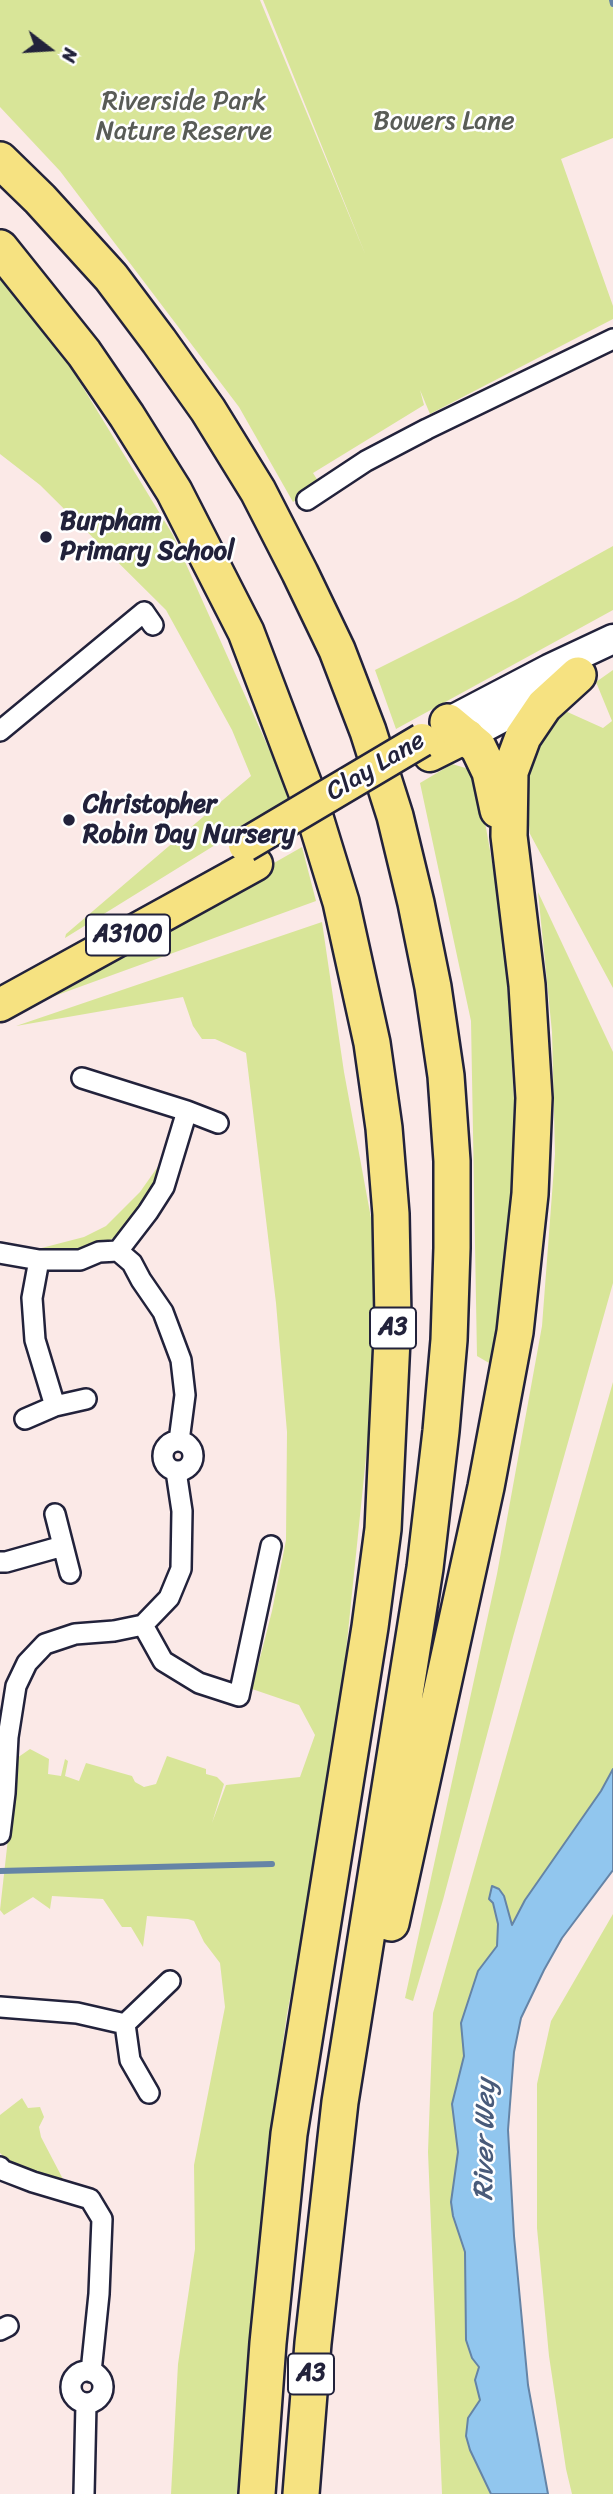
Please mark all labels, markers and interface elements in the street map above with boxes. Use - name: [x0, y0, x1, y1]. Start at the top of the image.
- north arrow: [14, 14, 84, 84]
- text: N: [52, 44, 87, 66]
- park label: Riverside Park Nature Reserve: [96, 86, 272, 148]
- park label: Bowers Lane: [373, 106, 515, 138]
- place label: Burpham Primary School: [60, 506, 234, 568]
- marker: Burpham Primary School: [38, 529, 54, 545]
- street label: Clay Lane: [321, 725, 431, 809]
- place label: Christopher Robin Day Nursery: [83, 789, 295, 850]
- marker: Christopher Robin Day Nursery: [61, 812, 77, 828]
- road number: A3100: [86, 915, 170, 956]
- road number: A3: [370, 1308, 416, 1348]
- water label: River Wey: [468, 2079, 504, 2201]
- road number: A3: [288, 2354, 334, 2395]

